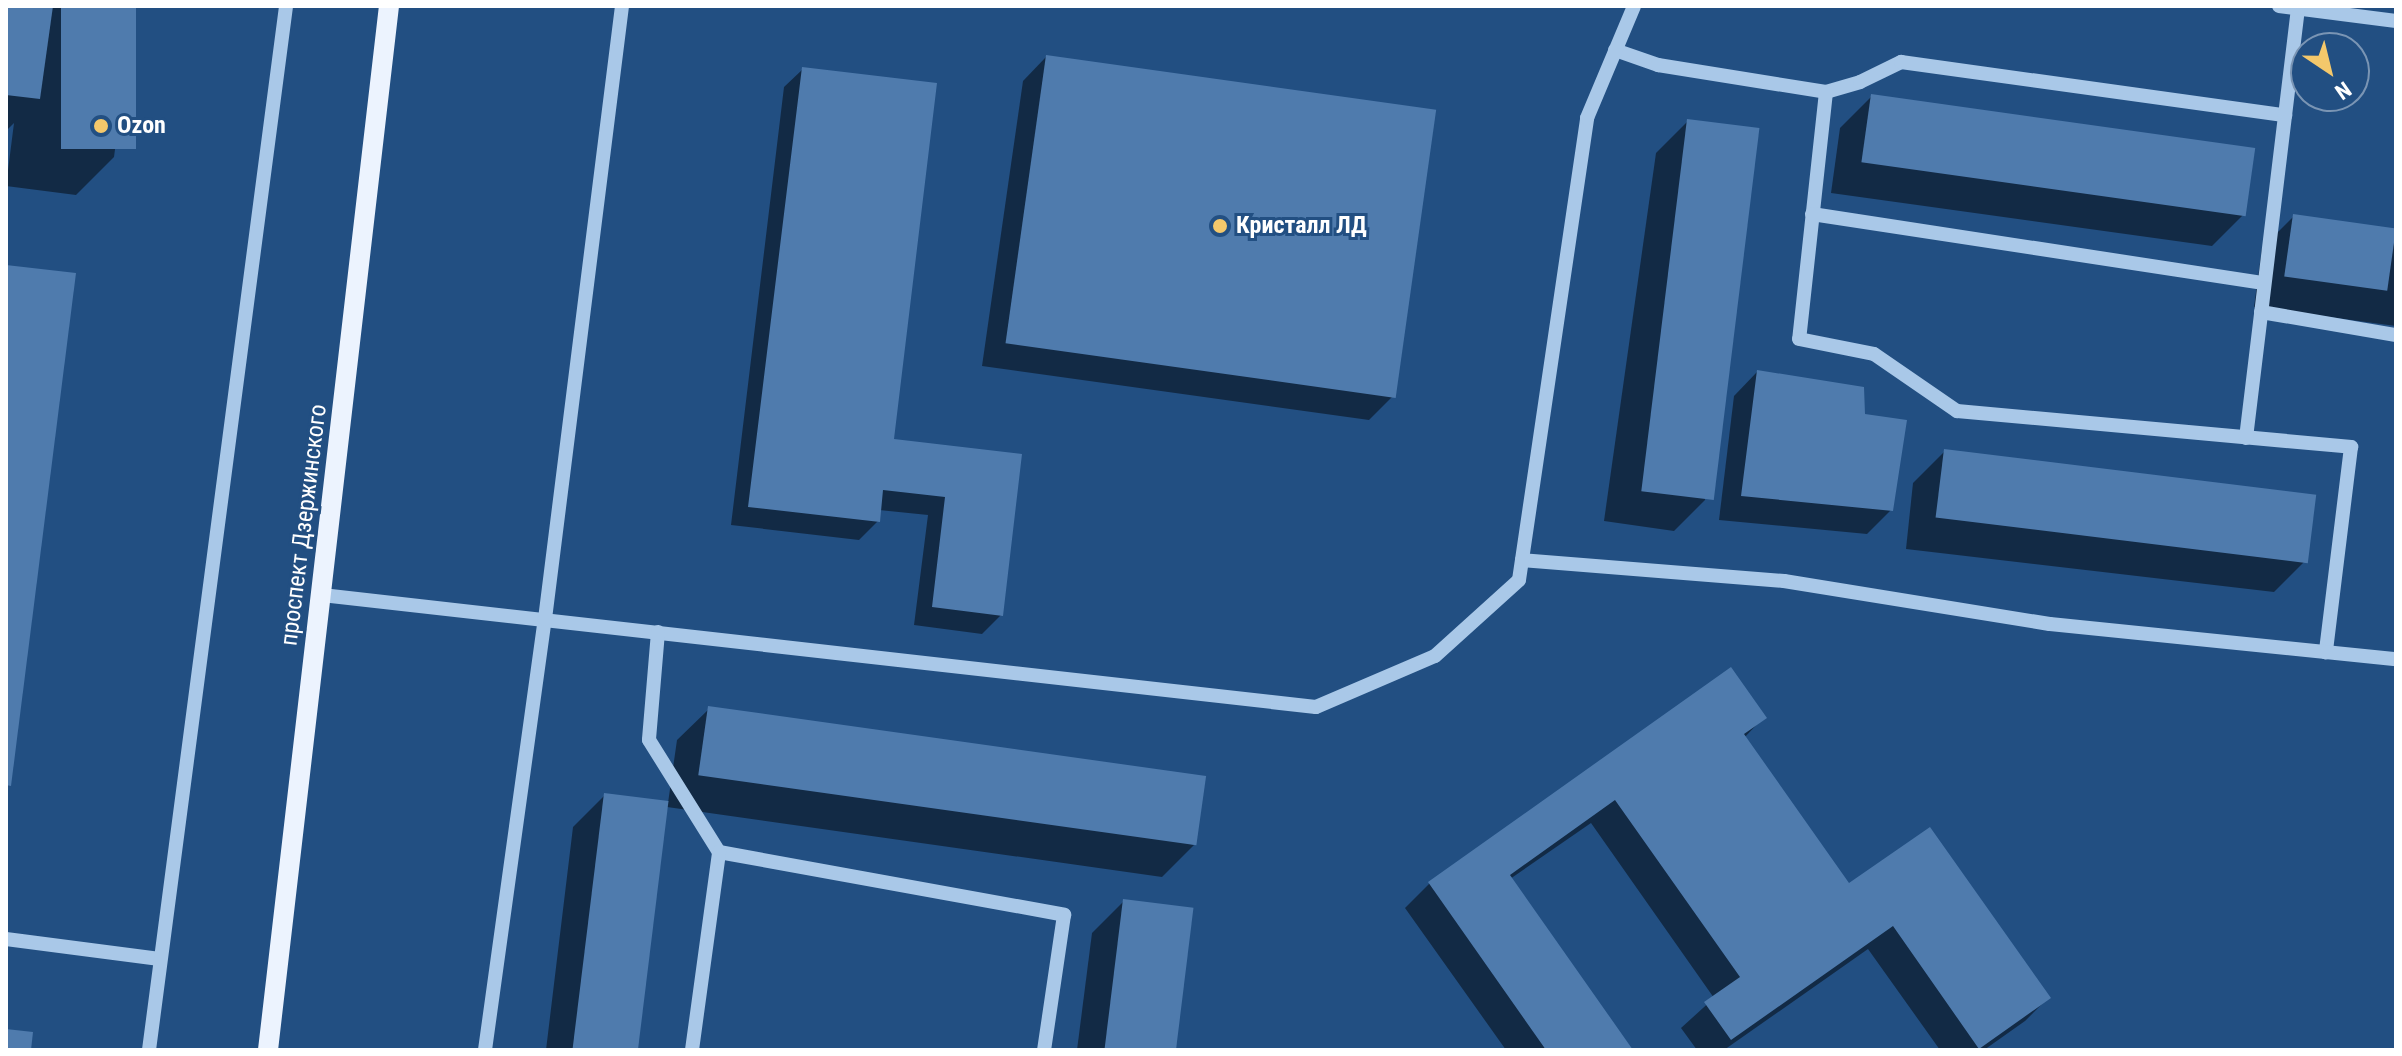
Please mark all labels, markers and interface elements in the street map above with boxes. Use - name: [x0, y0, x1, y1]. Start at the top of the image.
- north arrow: [2290, 32, 2370, 112]
- text: N: [2330, 76, 2356, 105]
- place label: Ozon: [117, 112, 166, 140]
- marker: Ozon: [92, 117, 110, 135]
- place label: Кристалл ЛД: [1236, 212, 1367, 240]
- marker: Кристалл ЛД: [1211, 217, 1229, 235]
- street label: проспект Дзержинского: [275, 403, 333, 647]

